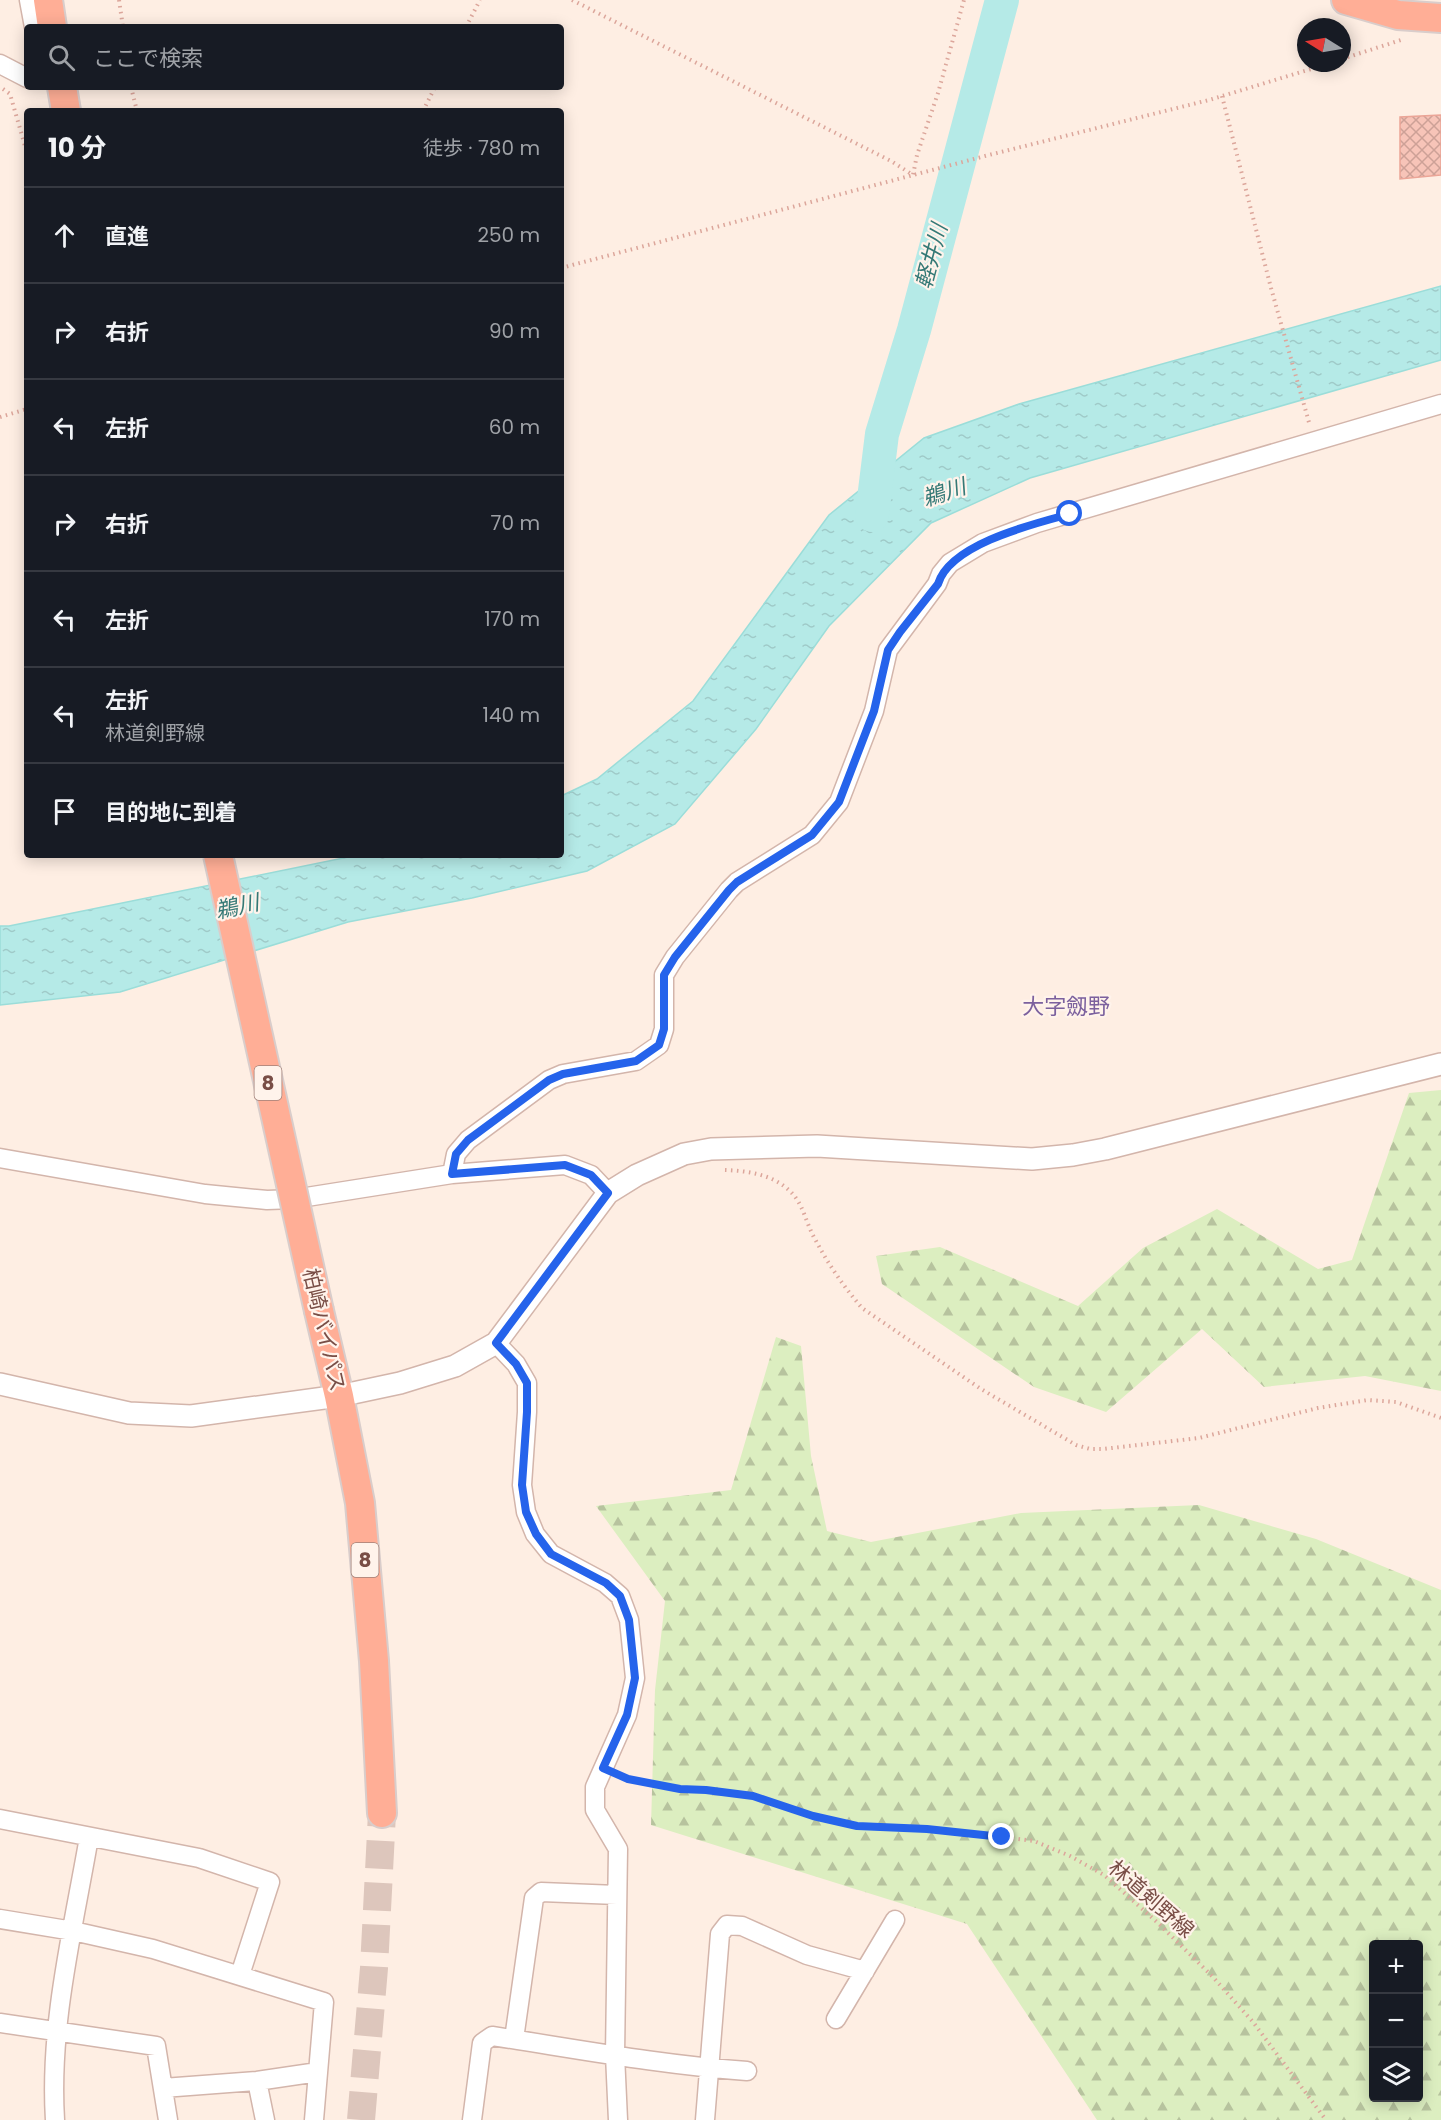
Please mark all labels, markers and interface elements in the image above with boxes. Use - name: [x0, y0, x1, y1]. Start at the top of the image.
- north arrow: [1297, 18, 1351, 72]
- search box: [24, 24, 564, 90]
- icon: search: [45, 41, 78, 74]
- text: ここで検索: [93, 43, 203, 74]
- text: 10 分: [48, 130, 106, 166]
- text: 徒歩 · 780 m: [423, 134, 540, 162]
- water label: 軽井川: [908, 218, 956, 292]
- icon: ahead: [48, 219, 81, 252]
- text: 直進: [105, 221, 149, 252]
- text: 250 m: [477, 221, 540, 249]
- icon: right: [48, 315, 81, 348]
- text: 右折: [105, 317, 149, 348]
- text: 90 m: [489, 317, 540, 345]
- icon: left: [48, 411, 81, 444]
- text: 左折: [105, 413, 149, 444]
- text: 60 m: [489, 413, 540, 441]
- water label: 鵜川: [918, 470, 972, 514]
- route start: [1056, 500, 1082, 526]
- icon: right: [48, 507, 81, 540]
- text: 右折: [105, 509, 149, 540]
- text: 70 m: [491, 509, 540, 537]
- icon: left: [48, 603, 81, 636]
- text: 左折: [105, 605, 149, 636]
- text: 170 m: [484, 605, 540, 633]
- text: 左折: [105, 685, 149, 716]
- icon: left: [48, 699, 81, 732]
- text: 140 m: [483, 701, 540, 729]
- text: 林道剣野線: [105, 719, 205, 747]
- icon: arrive: [48, 795, 81, 828]
- text: 目的地に到着: [105, 797, 237, 828]
- water label: 鵜川: [212, 886, 264, 926]
- district label: 大字劔野: [1022, 991, 1110, 1022]
- road number: 8: [254, 1066, 282, 1100]
- street label: 柏崎バイパス: [296, 1265, 353, 1394]
- road number: 8: [352, 1543, 378, 1577]
- route end: [988, 1823, 1014, 1849]
- street label: 林道剣野線: [1102, 1853, 1200, 1944]
- map controls: [1369, 1940, 1423, 2102]
- button: +: [1369, 1940, 1423, 1994]
- button: −: [1369, 1994, 1423, 2048]
- button: layers: [1369, 2048, 1423, 2102]

